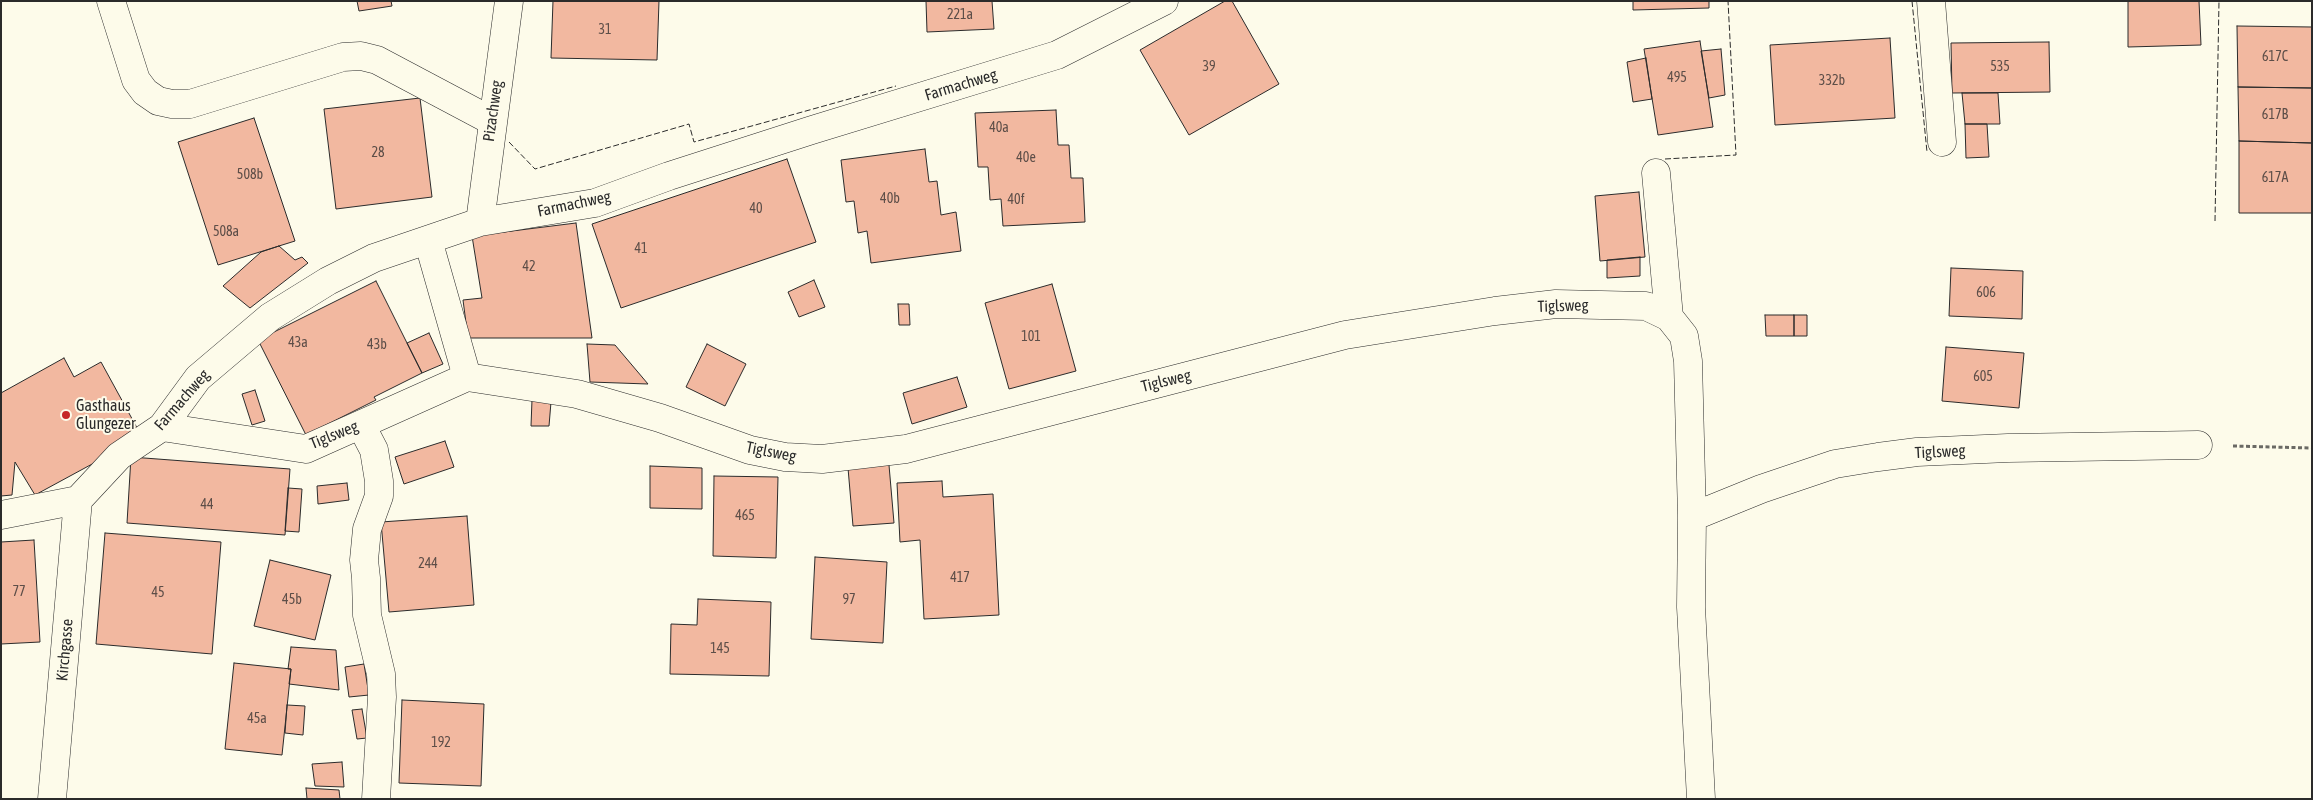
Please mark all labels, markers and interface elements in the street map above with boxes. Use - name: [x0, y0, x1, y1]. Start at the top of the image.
- house number: 221a: [947, 7, 973, 23]
- house number: 31: [598, 22, 612, 38]
- house number: 617C: [2262, 49, 2288, 65]
- house number: 39: [1202, 59, 1216, 75]
- house number: 535: [1990, 59, 2010, 75]
- street label: Farmachweg: [923, 65, 999, 105]
- house number: 495: [1667, 70, 1687, 86]
- house number: 332b: [1819, 73, 1845, 89]
- street label: Pizachweg: [479, 79, 507, 143]
- house number: 617B: [2262, 107, 2288, 123]
- house number: 40a: [989, 120, 1009, 136]
- house number: 28: [371, 145, 385, 161]
- house number: 40e: [1016, 150, 1036, 166]
- house number: 508b: [237, 167, 263, 183]
- house number: 617A: [2262, 170, 2288, 186]
- street label: Farmachweg: [536, 187, 612, 221]
- house number: 40b: [880, 191, 900, 207]
- house number: 40f: [1007, 192, 1025, 208]
- house number: 40: [749, 201, 763, 217]
- house number: 508a: [213, 224, 239, 240]
- house number: 41: [634, 241, 648, 257]
- house number: 42: [522, 259, 536, 275]
- house number: 606: [1976, 285, 1996, 301]
- street label: Tiglsweg: [1537, 296, 1589, 316]
- house number: 101: [1021, 329, 1041, 345]
- house number: 43a: [288, 335, 308, 351]
- house number: 43b: [367, 337, 387, 353]
- street label: Farmachweg: [150, 366, 214, 434]
- street label: Tiglsweg: [1139, 366, 1193, 396]
- house number: 605: [1973, 369, 1993, 385]
- place label: Gasthaus Glungezer: [76, 396, 136, 434]
- marker: Gasthaus Glungezer: [60, 409, 72, 421]
- street label: Tiglsweg: [307, 417, 361, 453]
- street label: Tiglsweg: [744, 438, 798, 466]
- street label: Tiglsweg: [1914, 441, 1966, 463]
- house number: 44: [200, 497, 214, 513]
- house number: 465: [735, 508, 755, 524]
- house number: 244: [418, 556, 438, 572]
- house number: 417: [950, 570, 970, 586]
- house number: 77: [12, 584, 26, 600]
- house number: 45: [151, 585, 165, 601]
- house number: 45b: [282, 592, 302, 608]
- house number: 97: [842, 592, 856, 608]
- street label: Kirchgasse: [53, 618, 77, 682]
- house number: 145: [710, 641, 730, 657]
- house number: 45a: [247, 711, 267, 727]
- house number: 192: [431, 735, 451, 751]

